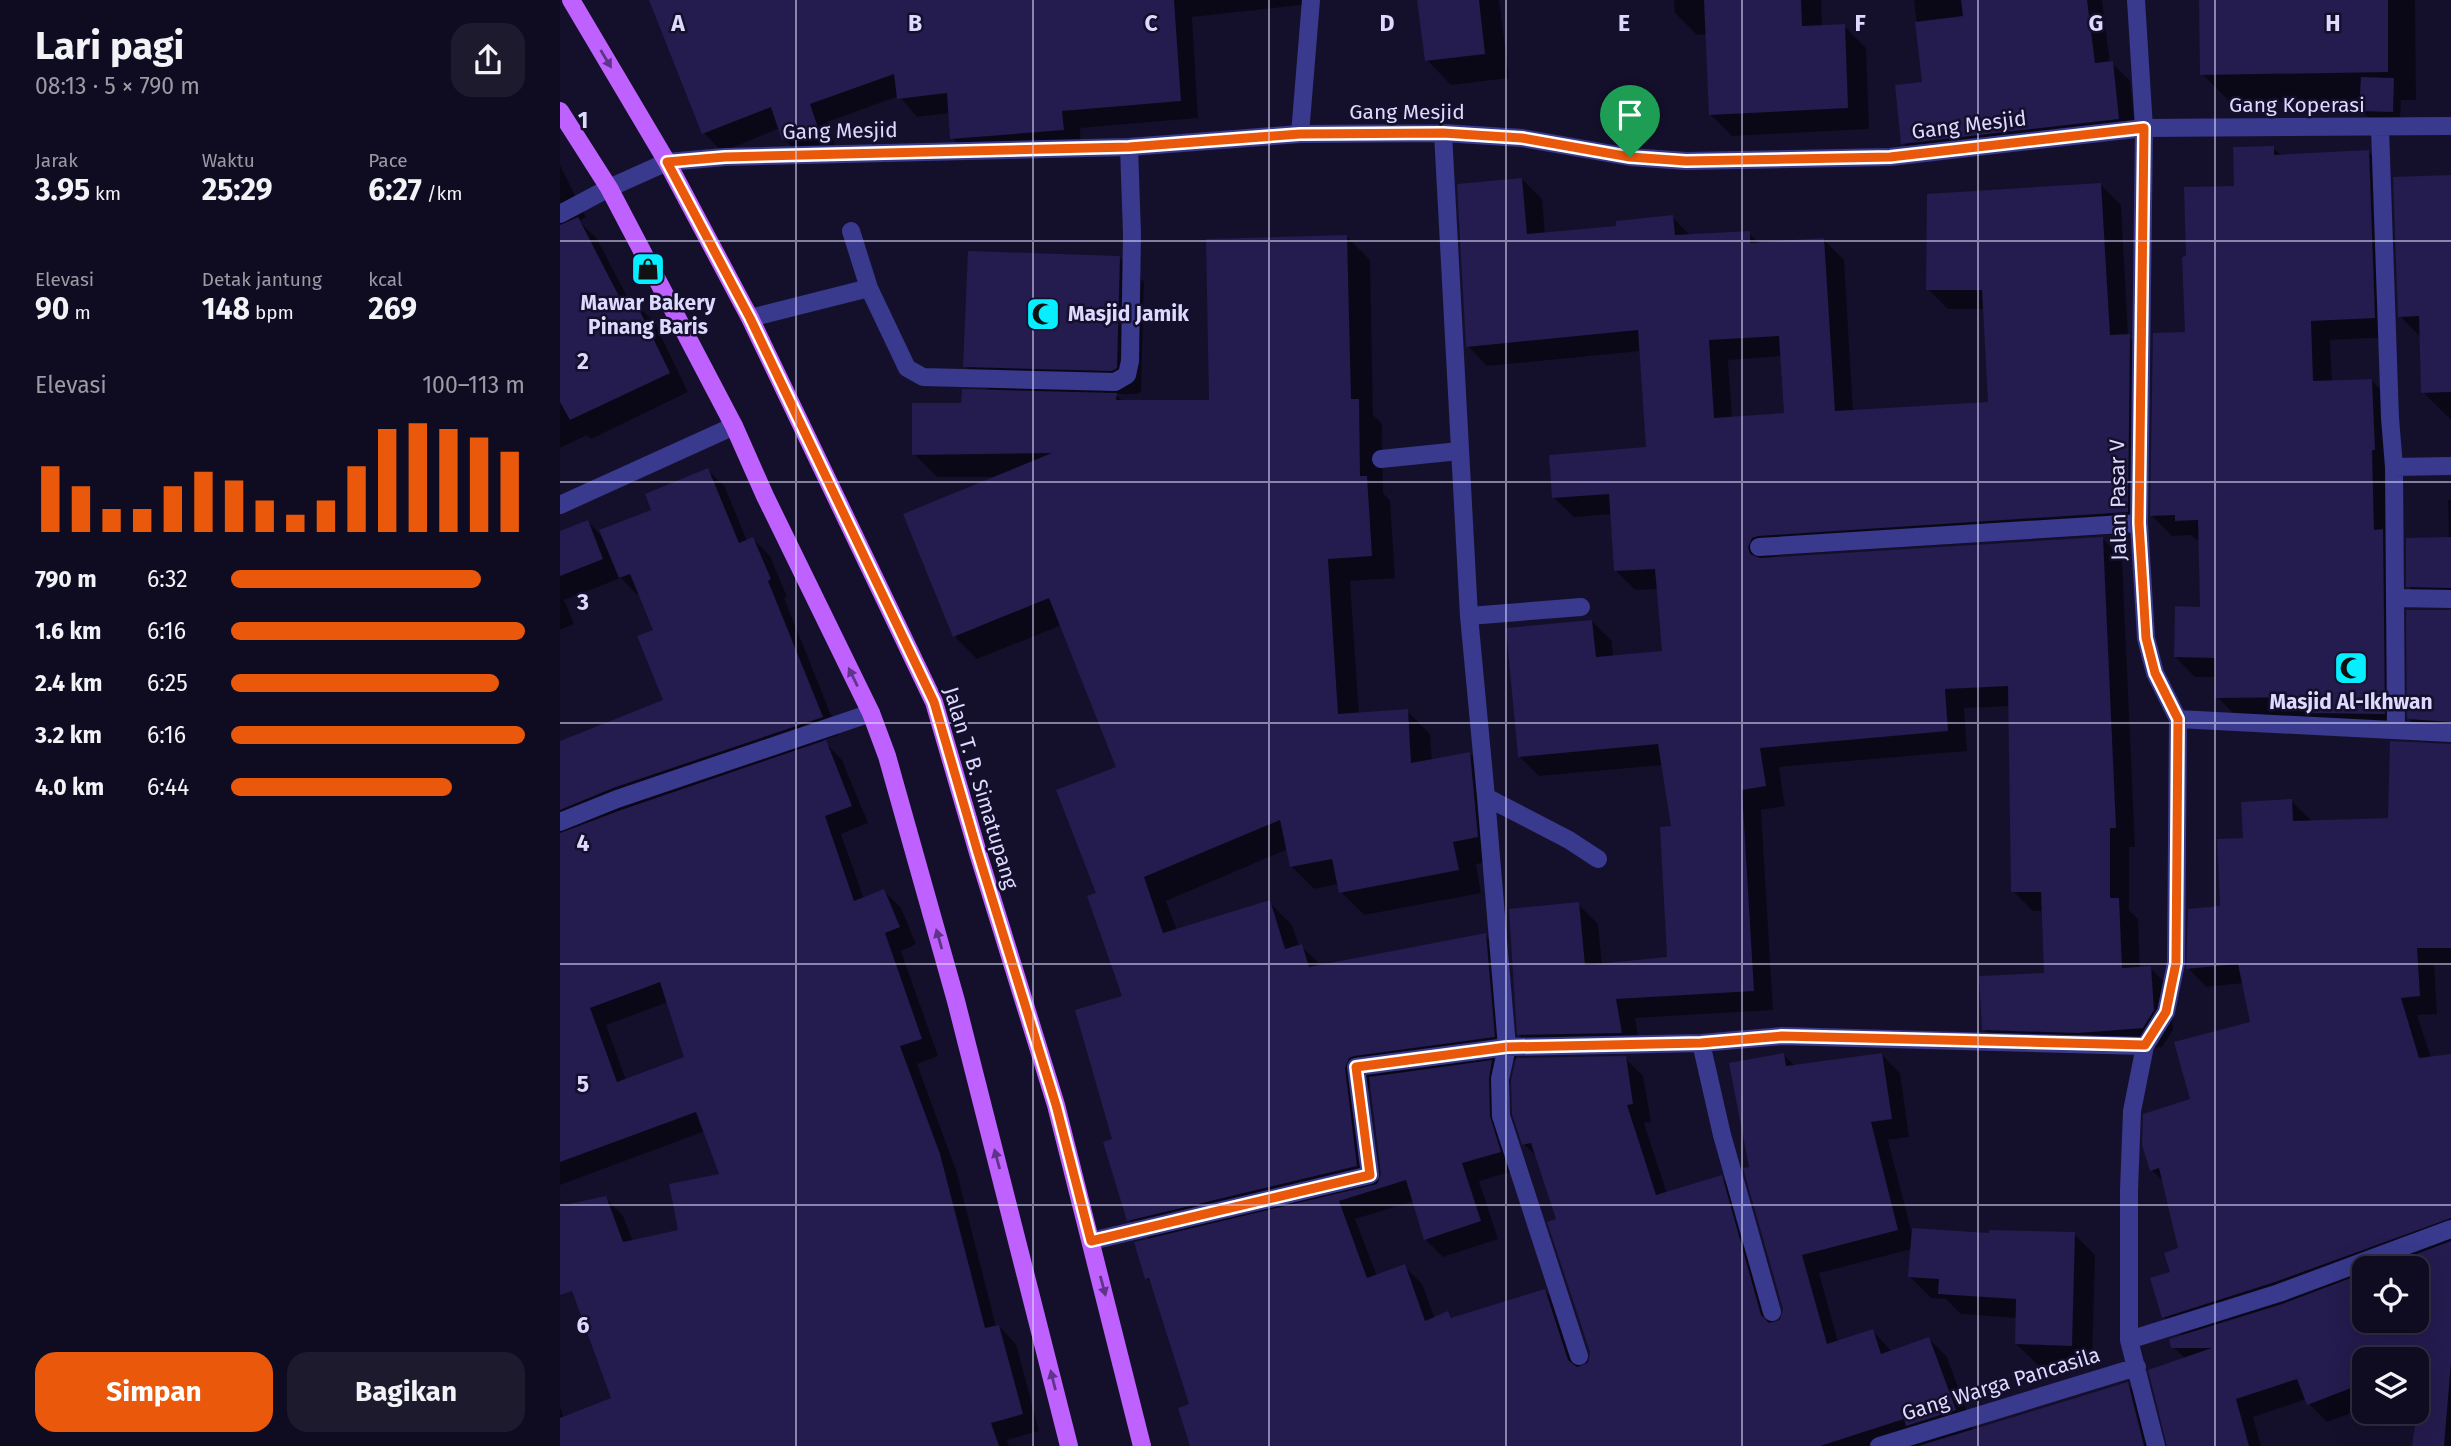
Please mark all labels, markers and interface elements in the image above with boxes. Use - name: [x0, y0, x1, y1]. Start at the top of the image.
- text: A: [670, 9, 685, 37]
- text: B: [908, 9, 922, 37]
- text: C: [1144, 9, 1158, 37]
- text: D: [1380, 9, 1395, 37]
- text: E: [1618, 9, 1630, 37]
- text: F: [1854, 9, 1866, 37]
- text: G: [2089, 9, 2103, 37]
- text: H: [2325, 9, 2341, 37]
- text: Lari pagi: [35, 23, 184, 69]
- button: share: [451, 23, 525, 97]
- one-way arrow: [600, 49, 612, 68]
- text: 08:13 · 5 × 790 m: [35, 72, 200, 100]
- pin: [1600, 85, 1660, 157]
- street label: Gang Koperasi: [2229, 92, 2365, 118]
- icon: arrive: [1611, 96, 1649, 134]
- street label: Gang Mesjid: [1349, 99, 1465, 125]
- street label: Gang Mesjid: [1910, 105, 2028, 145]
- text: 1: [578, 106, 588, 134]
- street label: Gang Mesjid: [782, 117, 898, 145]
- text: Jarak: [35, 149, 78, 172]
- text: Waktu: [202, 149, 255, 172]
- text: Pace: [368, 149, 408, 172]
- text: 3.95: [35, 172, 90, 208]
- text: 25:29: [202, 172, 272, 208]
- text: 6:27: [368, 172, 422, 208]
- text: km: [90, 182, 121, 205]
- text: /km: [422, 182, 463, 205]
- shop icon: Mawar Bakery Pinang Baris: [629, 250, 667, 288]
- text: Elevasi: [35, 268, 94, 291]
- text: Detak jantung: [202, 268, 322, 291]
- text: kcal: [368, 268, 403, 291]
- place label: Mawar Bakery Pinang Baris: [581, 290, 716, 340]
- text: 90: [35, 291, 69, 327]
- text: 148: [202, 291, 250, 327]
- text: 269: [368, 291, 417, 327]
- mosque icon: Masjid Jamik: [1024, 295, 1062, 333]
- text: m: [69, 301, 91, 324]
- text: bpm: [250, 301, 294, 324]
- place label: Masjid Jamik: [1068, 301, 1189, 327]
- text: 2: [577, 347, 589, 375]
- text: Elevasi: [35, 371, 107, 399]
- text: 100–113 m: [422, 371, 525, 399]
- street label: Jalan Pasar V: [2104, 439, 2132, 561]
- text: 790 m: [35, 565, 97, 593]
- text: 6:32: [147, 565, 188, 593]
- text: 3: [576, 588, 589, 616]
- text: 1.6 km: [35, 617, 102, 645]
- text: 6:16: [147, 617, 186, 645]
- mosque icon: Masjid Al-Ikhwan: [2332, 649, 2370, 687]
- one-way arrow: [847, 667, 859, 687]
- text: 2.4 km: [35, 669, 102, 697]
- text: 6:25: [147, 669, 188, 697]
- street label: Jalan T. B. Simatupang: [938, 684, 1024, 892]
- place label: Masjid Al-Ikhwan: [2269, 689, 2433, 715]
- text: 3.2 km: [35, 721, 102, 749]
- text: 6:16: [147, 721, 186, 749]
- text: 4.0 km: [35, 773, 104, 801]
- text: 6:44: [147, 773, 189, 801]
- text: 4: [577, 829, 590, 857]
- one-way arrow: [933, 928, 943, 949]
- text: 5: [577, 1070, 589, 1098]
- one-way arrow: [991, 1148, 1002, 1170]
- map controls: [2352, 1256, 2429, 1424]
- button: locate: [2352, 1256, 2429, 1333]
- one-way arrow: [1098, 1275, 1109, 1297]
- text: 6: [577, 1311, 590, 1339]
- street label: Gang Warga Pancasila: [1899, 1341, 2103, 1427]
- button: layers: [2352, 1347, 2429, 1424]
- button: Simpan: [35, 1352, 273, 1432]
- button: Bagikan: [287, 1352, 525, 1432]
- one-way arrow: [1047, 1369, 1058, 1391]

